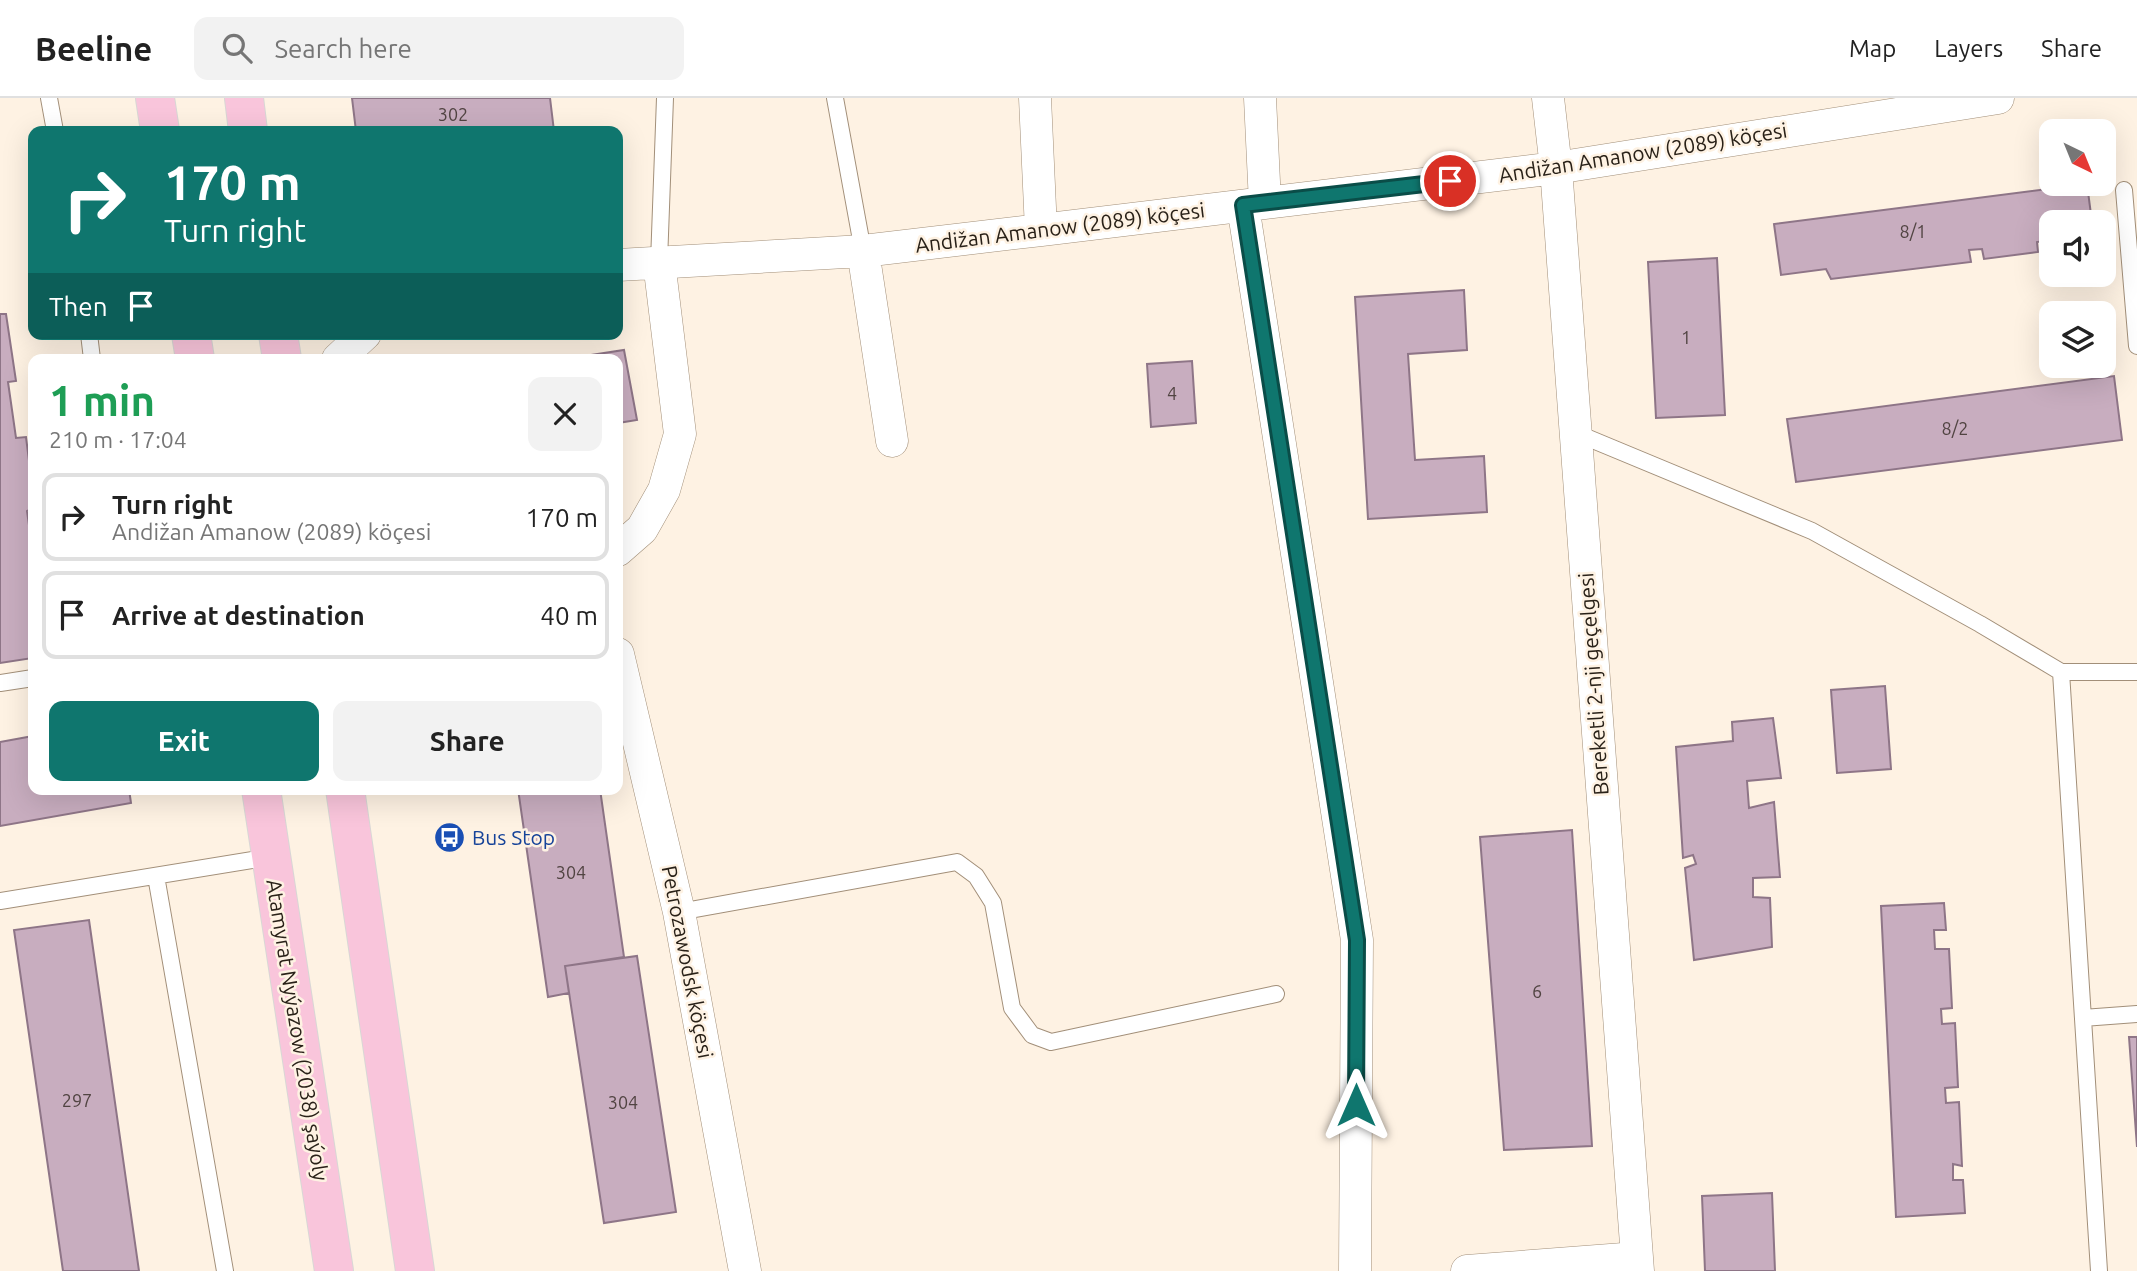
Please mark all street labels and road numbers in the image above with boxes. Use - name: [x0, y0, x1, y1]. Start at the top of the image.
- street label: Andižan Amanow (2089) köçesi: [1497, 117, 1789, 187]
- street label: Andižan Amanow (2089) köçesi: [914, 197, 1206, 257]
- street label: Bereketli 2-nji geçelgesi: [1573, 572, 1613, 796]
- street label: Petrozawodsk köçesi: [658, 863, 718, 1060]
- street label: Atamyrat Nyýazow (2038) şaýoly: [262, 877, 334, 1182]

